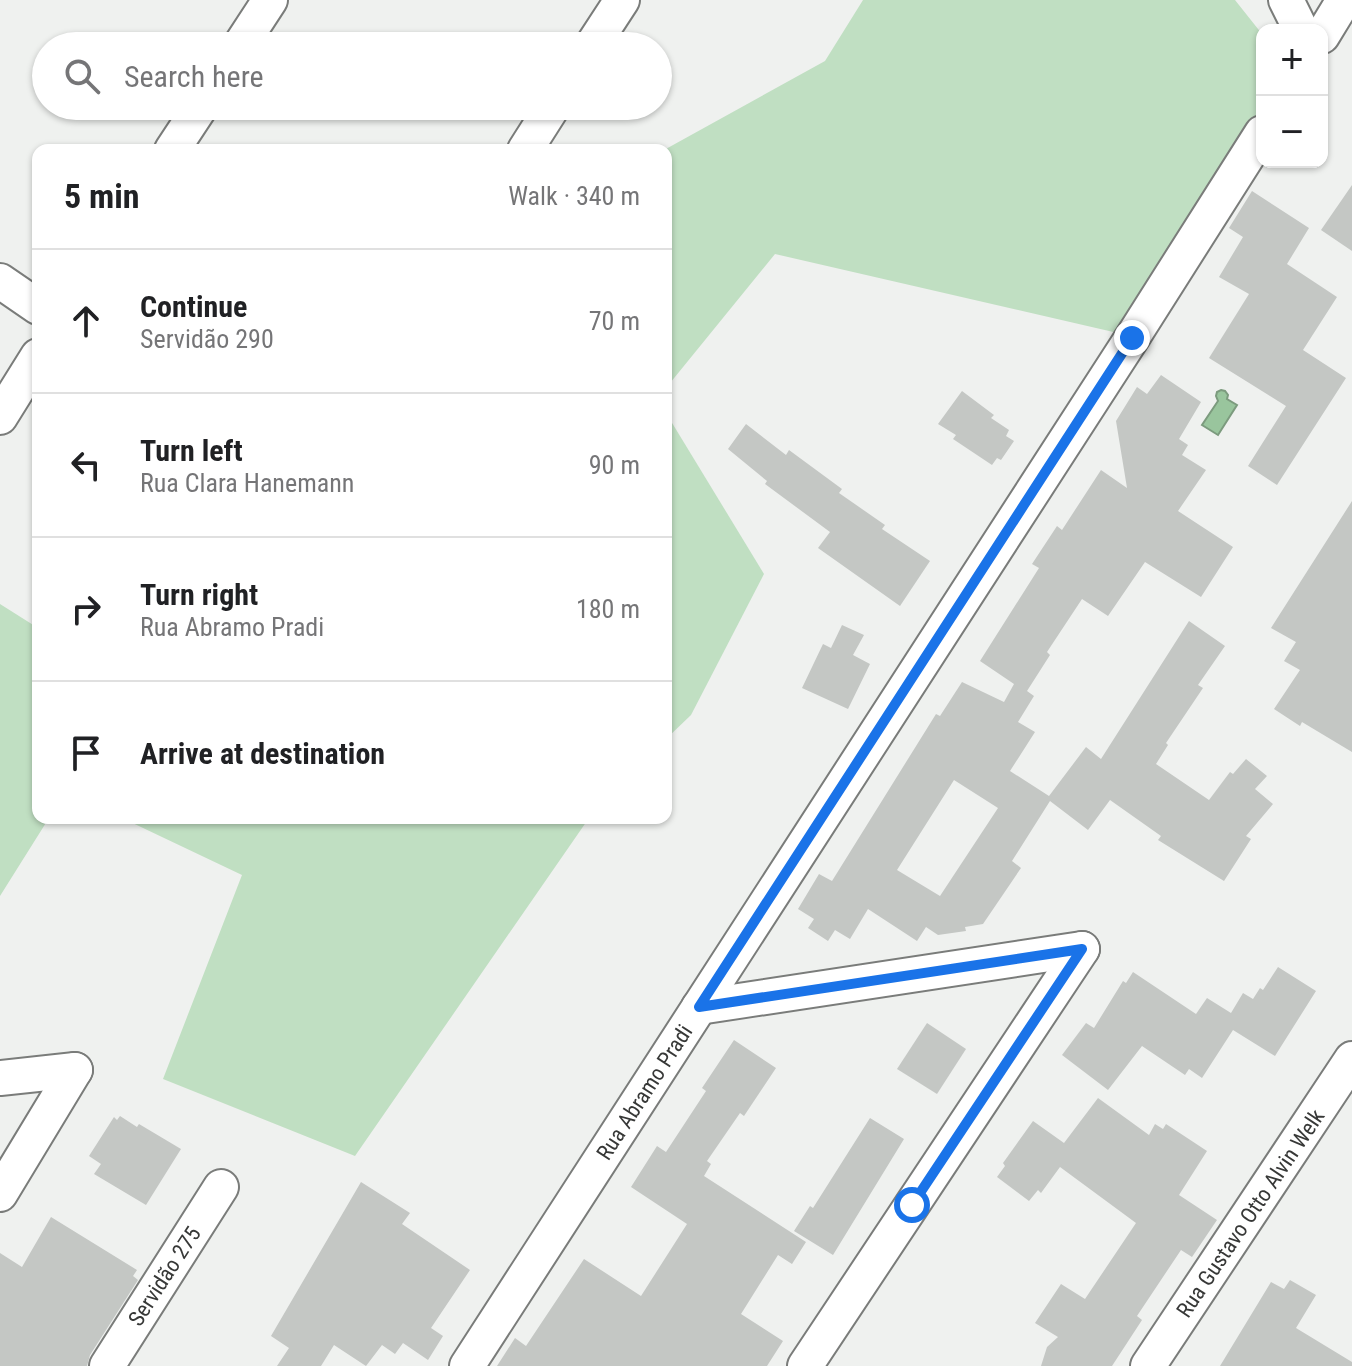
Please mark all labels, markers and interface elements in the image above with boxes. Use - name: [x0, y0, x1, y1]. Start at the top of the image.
- map controls: [1256, 24, 1328, 168]
- button: +: [1256, 24, 1328, 96]
- search box: [32, 32, 672, 120]
- icon: search: [60, 54, 104, 98]
- text: Search here: [124, 59, 264, 94]
- button: −: [1256, 96, 1328, 168]
- text: 5 min: [64, 176, 140, 216]
- text: Walk · 340 m: [508, 181, 640, 211]
- text: Continue: [140, 289, 247, 324]
- icon: ahead: [64, 299, 108, 343]
- text: 70 m: [589, 306, 640, 336]
- route end: [1114, 320, 1150, 356]
- text: Servidão 290: [140, 324, 274, 354]
- text: Turn left: [140, 433, 243, 468]
- icon: left: [64, 443, 108, 487]
- text: 90 m: [589, 450, 640, 480]
- text: Rua Clara Hanemann: [140, 468, 354, 498]
- text: Turn right: [140, 577, 258, 612]
- icon: right: [64, 587, 108, 631]
- text: 180 m: [576, 594, 640, 624]
- text: Rua Abramo Pradi: [140, 612, 324, 642]
- icon: arrive: [64, 731, 108, 775]
- text: Arrive at destination: [140, 736, 385, 771]
- street label: Rua Abramo Pradi: [591, 1020, 697, 1164]
- street label: Rua Gustavo Otto Alvin Welk: [1171, 1104, 1329, 1322]
- route start: [894, 1187, 930, 1223]
- street label: Servidão 275: [123, 1222, 206, 1331]

